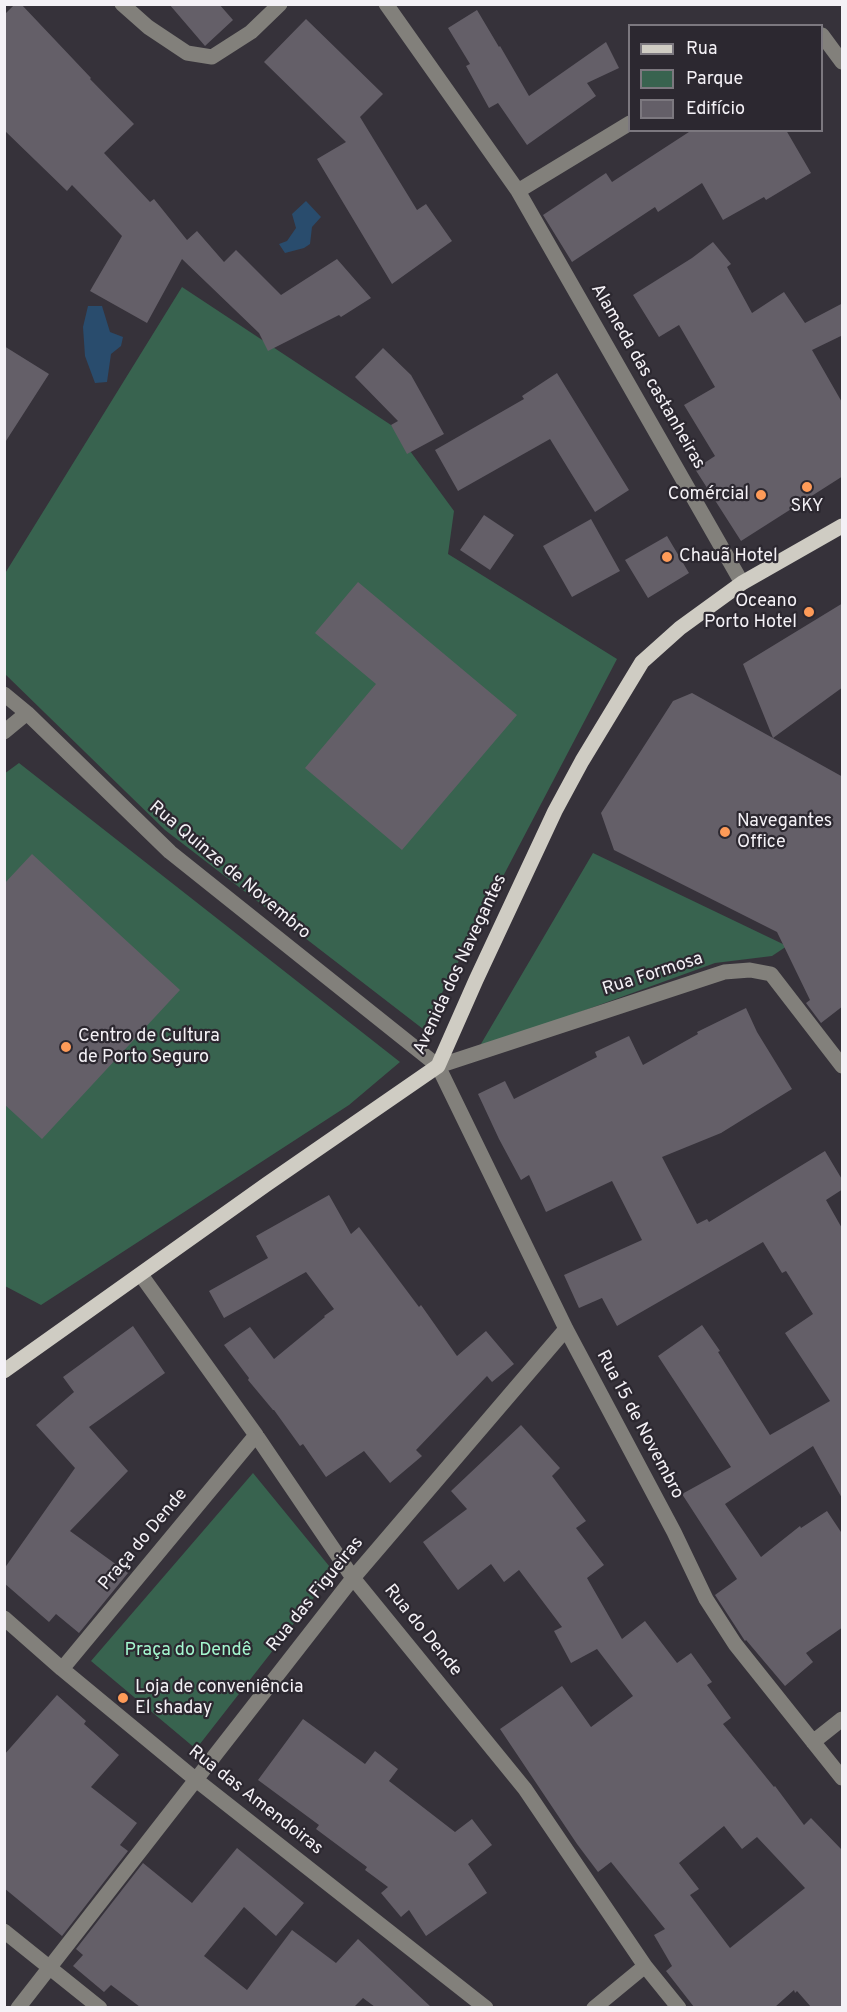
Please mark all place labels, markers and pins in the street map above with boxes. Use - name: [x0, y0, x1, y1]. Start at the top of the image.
- marker: SKY: [800, 480, 814, 494]
- place label: Comércial: [668, 484, 749, 506]
- marker: Comércial: [754, 488, 768, 502]
- place label: SKY: [790, 496, 824, 518]
- place label: Chauã Hotel: [679, 546, 778, 568]
- marker: Chauã Hotel: [660, 550, 674, 564]
- place label: Oceano Porto Hotel: [704, 591, 797, 634]
- marker: Oceano Porto Hotel: [802, 605, 816, 619]
- place label: Navegantes Office: [737, 811, 832, 854]
- marker: Navegantes Office: [718, 825, 732, 839]
- place label: Centro de Cultura de Porto Seguro: [78, 1026, 220, 1068]
- marker: Centro de Cultura de Porto Seguro: [59, 1040, 73, 1054]
- place label: Loja de conveniência El shaday: [135, 1677, 303, 1720]
- marker: Loja de conveniência El shaday: [116, 1691, 130, 1705]

